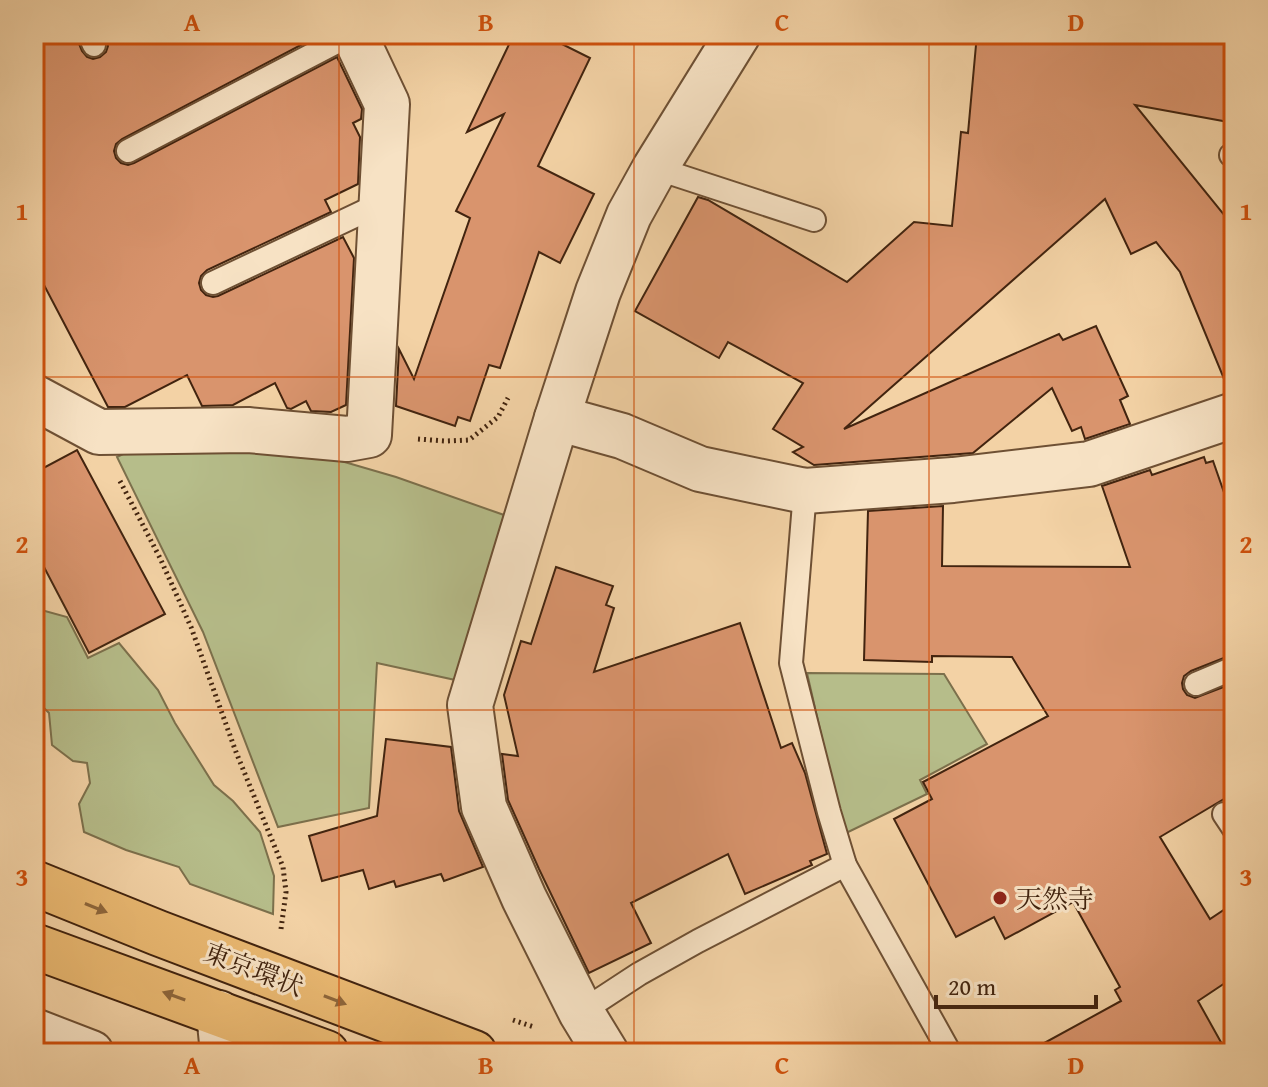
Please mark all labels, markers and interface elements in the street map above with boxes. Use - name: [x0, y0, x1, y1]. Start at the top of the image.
- text: A: [184, 2, 201, 41]
- text: B: [478, 2, 494, 41]
- text: C: [775, 2, 789, 41]
- text: D: [1068, 2, 1084, 41]
- text: 1: [15, 191, 29, 230]
- text: 1: [1239, 191, 1253, 230]
- text: 2: [15, 524, 29, 563]
- text: 2: [1239, 524, 1253, 563]
- text: 3: [15, 857, 29, 896]
- text: 3: [1239, 857, 1253, 896]
- place label: 天然寺: [1016, 879, 1094, 918]
- marker: 天然寺: [991, 889, 1009, 907]
- one-way arrow: [84, 901, 108, 914]
- street label: 東京環状: [198, 932, 310, 1006]
- scale bar: [936, 959, 1096, 1009]
- text: 20 m: [948, 969, 996, 1004]
- one-way arrow: [162, 990, 186, 1002]
- one-way arrow: [323, 994, 347, 1007]
- text: A: [184, 1045, 201, 1084]
- text: B: [478, 1045, 494, 1084]
- text: C: [775, 1045, 789, 1084]
- text: D: [1068, 1045, 1084, 1084]

